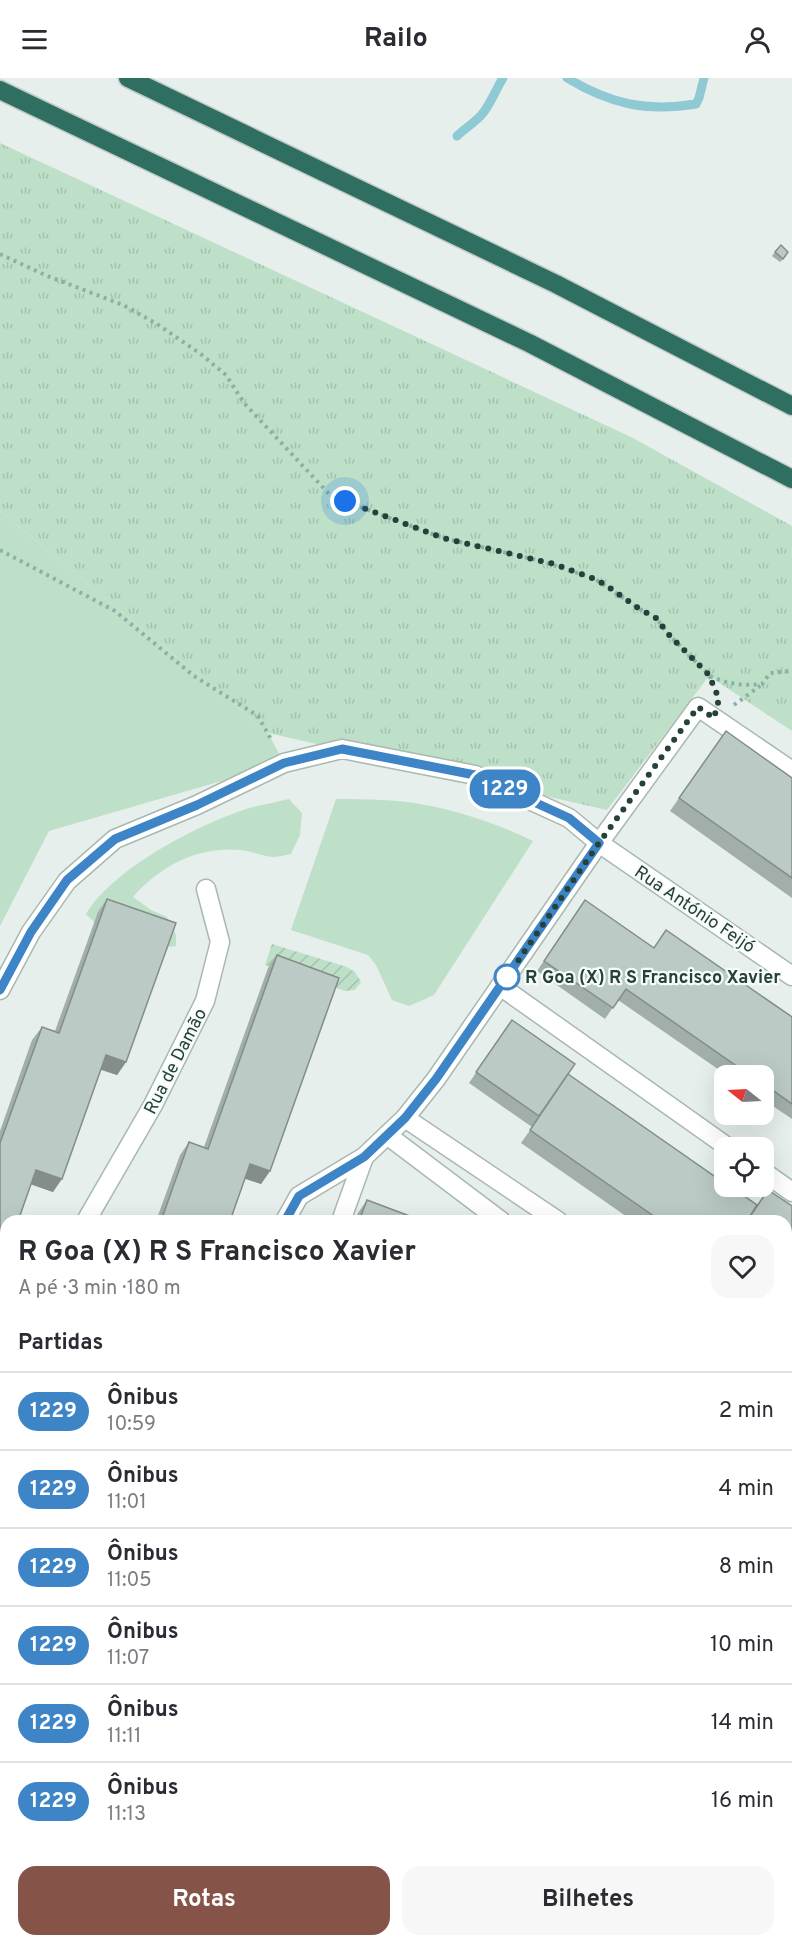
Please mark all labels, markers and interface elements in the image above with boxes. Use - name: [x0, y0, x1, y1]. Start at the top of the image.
- text: Railo: [364, 22, 428, 56]
- icon: menu: [18, 23, 51, 56]
- icon: person: [741, 23, 774, 56]
- your location: [330, 486, 360, 516]
- line badge: 1229: [463, 770, 547, 808]
- text: 1229: [482, 776, 529, 803]
- street label: Rua António Feijó: [629, 861, 759, 959]
- marker: R Goa (X) R S Francisco Xavier: [494, 964, 520, 990]
- place label: R Goa (X) R S Francisco Xavier: [525, 967, 781, 990]
- street label: Rua de Damão: [140, 1005, 213, 1119]
- north arrow: [714, 1065, 774, 1125]
- map controls: [714, 1065, 774, 1197]
- button: locate: [714, 1137, 774, 1197]
- text: R Goa (X) R S Francisco Xavier: [18, 1235, 416, 1271]
- button: heart: [711, 1235, 774, 1298]
- text: A pé · 3 min · 180 m: [18, 1276, 181, 1302]
- text: Partidas: [18, 1330, 103, 1357]
- text: Ônibus: [107, 1385, 179, 1412]
- text: 1229: [30, 1398, 77, 1425]
- text: 2 min: [719, 1398, 774, 1425]
- text: 10:59: [107, 1412, 156, 1438]
- text: Ônibus: [107, 1463, 179, 1490]
- text: 1229: [30, 1476, 77, 1503]
- text: 4 min: [719, 1476, 774, 1503]
- text: 11:01: [107, 1490, 147, 1516]
- text: Ônibus: [107, 1541, 179, 1568]
- text: 1229: [30, 1554, 77, 1581]
- text: 8 min: [719, 1554, 774, 1581]
- text: 11:05: [107, 1568, 152, 1594]
- text: Ônibus: [107, 1619, 179, 1646]
- text: 1229: [30, 1632, 77, 1659]
- text: 10 min: [710, 1632, 774, 1659]
- text: 11:07: [107, 1646, 149, 1672]
- text: Ônibus: [107, 1697, 179, 1724]
- text: 1229: [30, 1710, 77, 1737]
- text: 14 min: [711, 1710, 774, 1737]
- text: 11:11: [107, 1724, 141, 1750]
- text: Ônibus: [107, 1775, 179, 1802]
- text: 1229: [30, 1788, 77, 1815]
- text: 16 min: [711, 1788, 774, 1815]
- text: 11:13: [107, 1802, 146, 1828]
- button: Rotas: [18, 1866, 390, 1935]
- button: Bilhetes: [402, 1866, 774, 1935]

